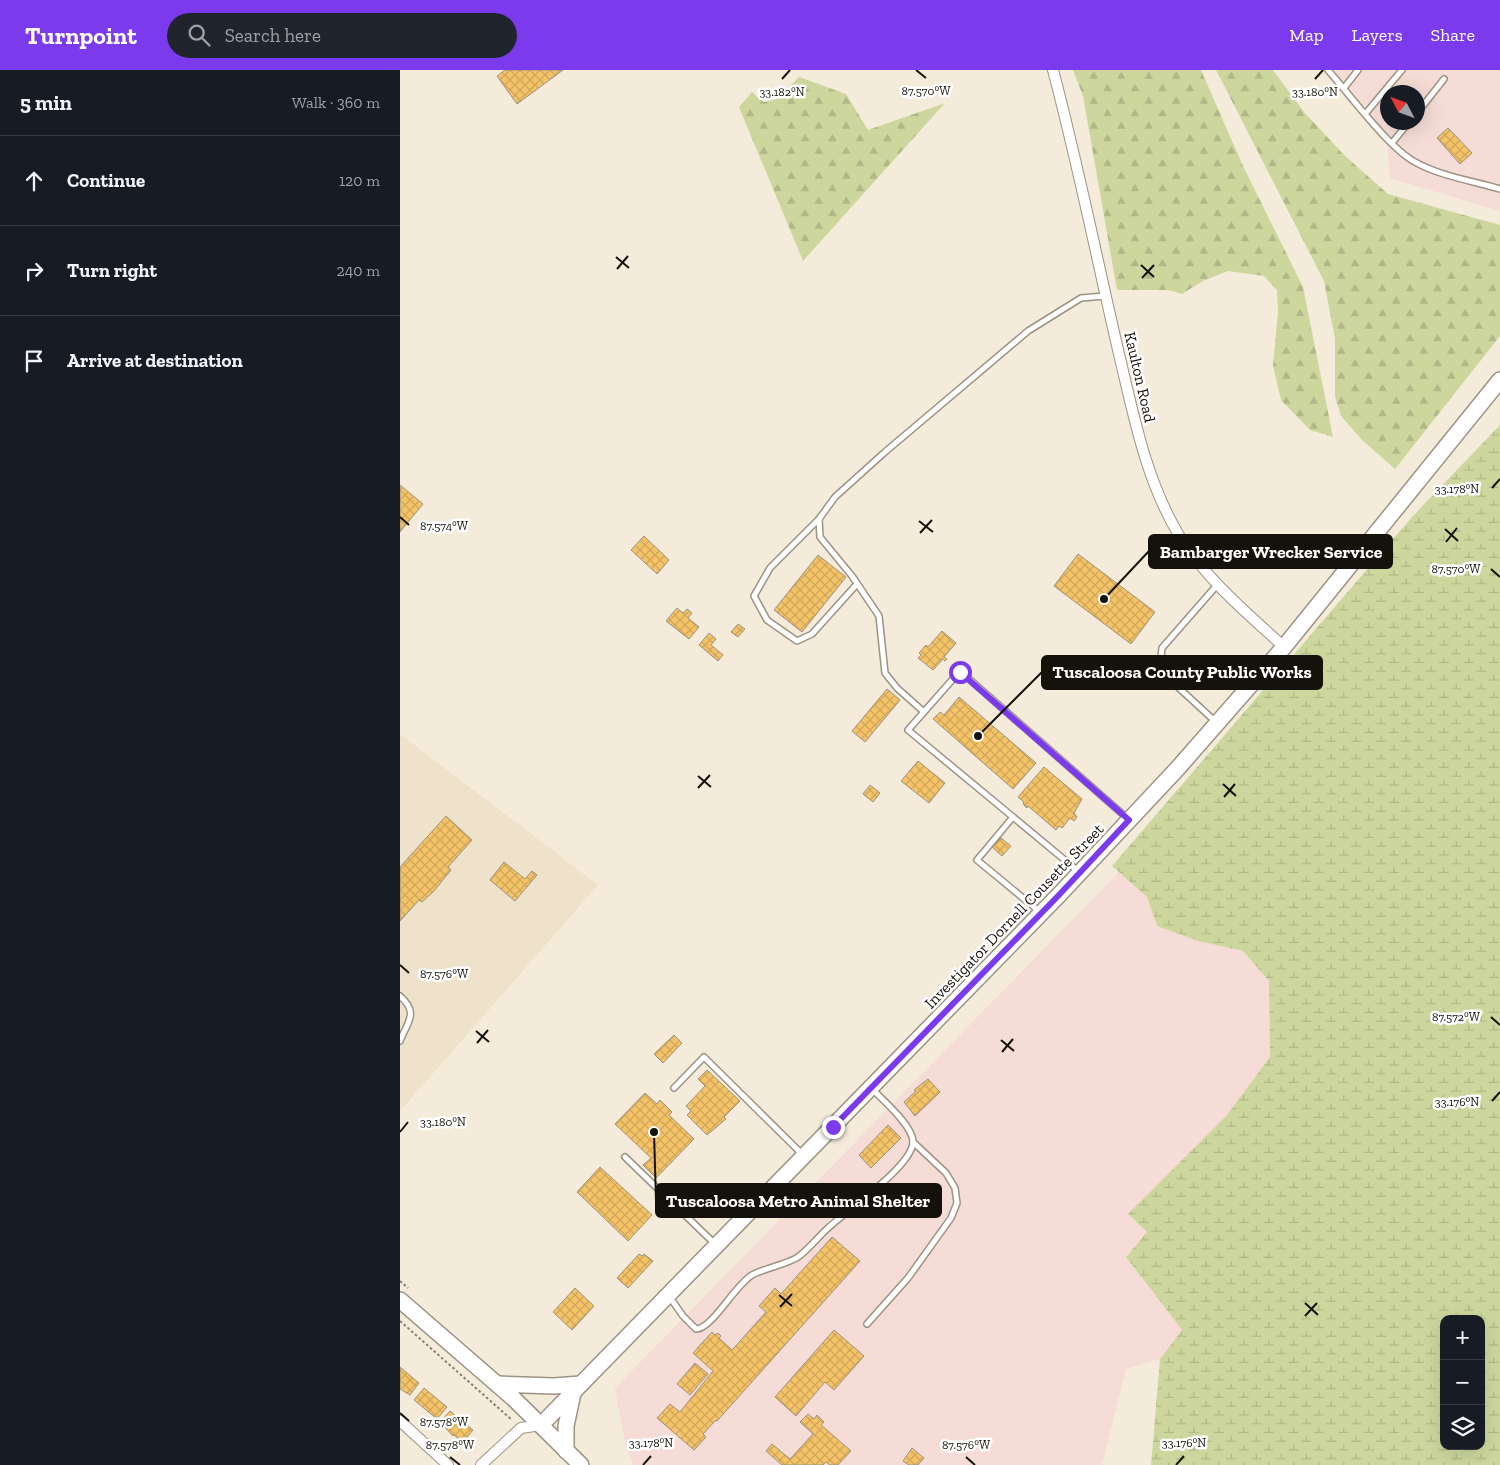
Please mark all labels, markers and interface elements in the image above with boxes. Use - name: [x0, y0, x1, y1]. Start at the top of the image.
- search box: [167, 13, 517, 58]
- text: Turnpoint: [25, 21, 137, 50]
- icon: search: [185, 21, 213, 49]
- text: Search here: [225, 24, 321, 47]
- text: Map: [1289, 24, 1324, 46]
- text: Layers: [1352, 24, 1403, 46]
- text: Share: [1431, 24, 1475, 46]
- text: 87.570°W: [902, 84, 951, 98]
- text: 33.182°N: [759, 85, 805, 99]
- text: 33.180°N: [1292, 85, 1338, 99]
- north arrow: [1380, 85, 1425, 130]
- text: 5 min: [20, 90, 72, 115]
- text: Walk · 360 m: [292, 93, 380, 112]
- icon: ahead: [20, 167, 48, 195]
- text: Continue: [67, 169, 145, 192]
- text: 120 m: [339, 171, 380, 190]
- icon: right: [20, 257, 48, 285]
- text: Turn right: [67, 259, 157, 282]
- text: 240 m: [336, 261, 380, 280]
- street label: Kaulton Road: [1120, 330, 1160, 424]
- icon: arrive: [20, 347, 48, 375]
- text: Arrive at destination: [67, 349, 243, 372]
- text: 33.178°N: [1435, 482, 1479, 496]
- text: 87.574°W: [420, 519, 469, 533]
- callout: Bambarger Wrecker Service: [1149, 535, 1392, 568]
- text: Bambarger Wrecker Service: [1160, 541, 1383, 563]
- text: 87.570°W: [1432, 562, 1481, 576]
- callout: Tuscaloosa County Public Works: [1042, 656, 1322, 689]
- route start: [949, 661, 972, 684]
- text: Tuscaloosa County Public Works: [1052, 661, 1312, 683]
- street label: Investigator Dornell Cousette Street: [920, 820, 1108, 1012]
- text: 87.576°W: [420, 967, 469, 981]
- text: 87.572°W: [1432, 1010, 1481, 1024]
- text: 33.176°N: [1435, 1095, 1479, 1109]
- text: 33.180°N: [420, 1115, 466, 1129]
- route end: [822, 1116, 845, 1139]
- callout: Tuscaloosa Metro Animal Shelter: [656, 1184, 941, 1217]
- text: Tuscaloosa Metro Animal Shelter: [666, 1190, 930, 1212]
- map controls: [1440, 1315, 1485, 1450]
- button: +: [1440, 1315, 1485, 1360]
- button: −: [1440, 1360, 1485, 1405]
- button: layers: [1440, 1405, 1485, 1450]
- text: 87.578°W: [420, 1415, 469, 1429]
- text: 33.178°N: [629, 1436, 673, 1450]
- text: 33.176°N: [1162, 1436, 1206, 1450]
- text: 87.578°W: [426, 1438, 475, 1452]
- text: 87.576°W: [942, 1438, 991, 1452]

